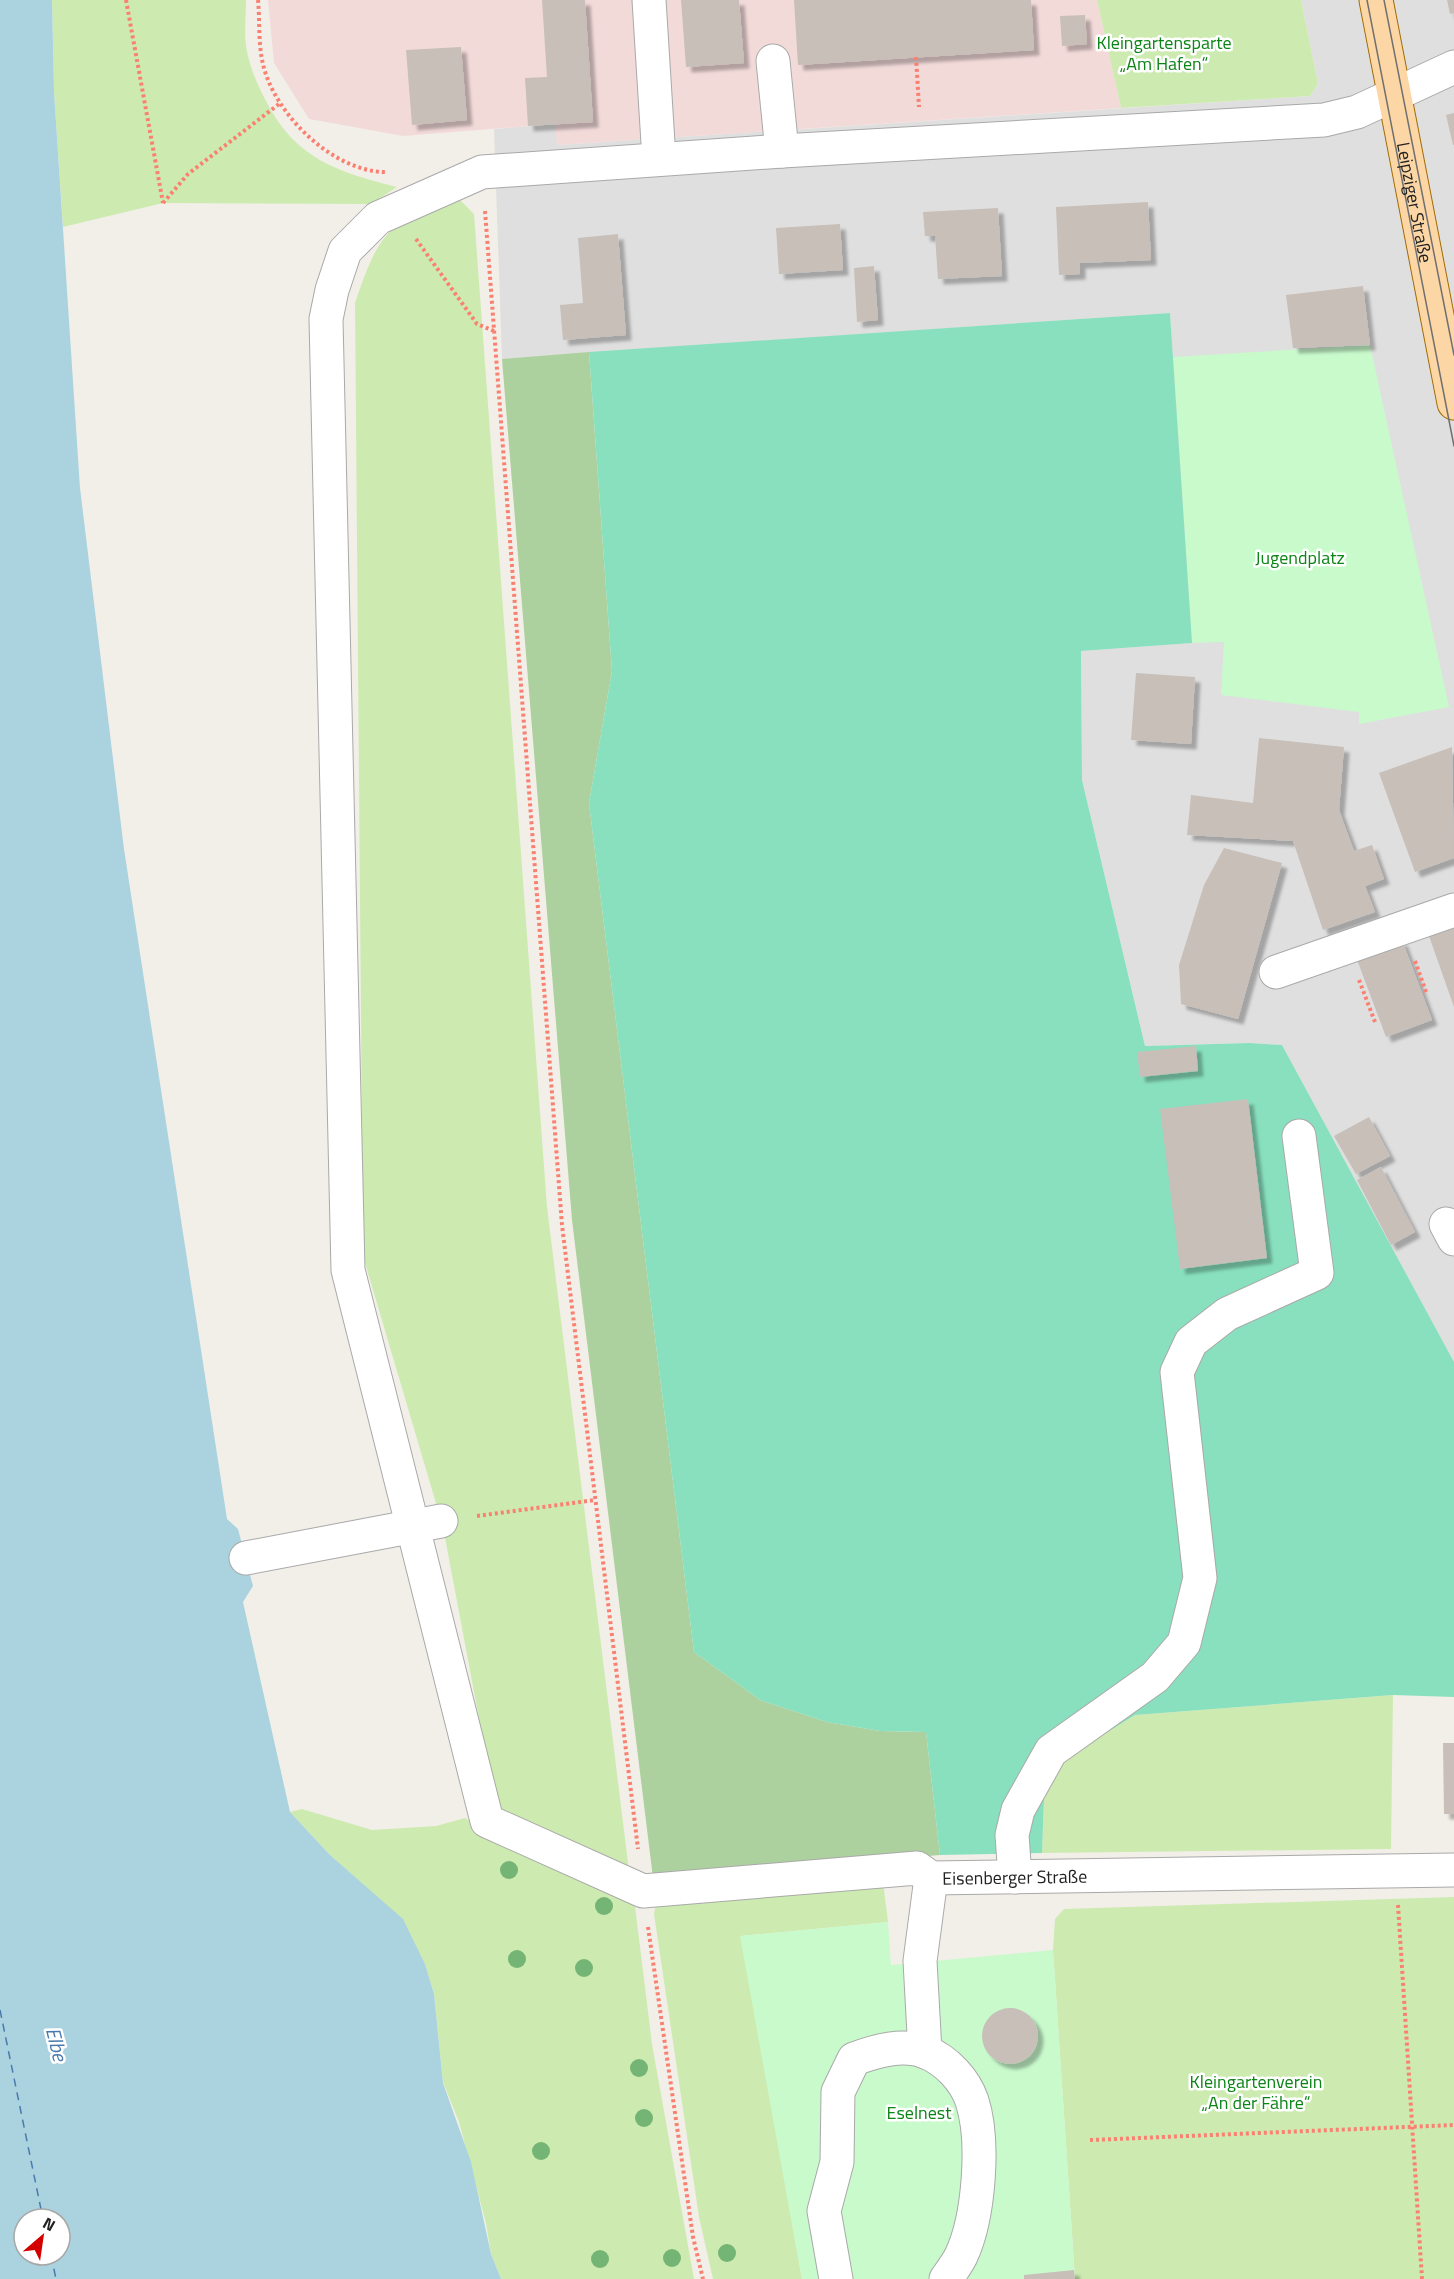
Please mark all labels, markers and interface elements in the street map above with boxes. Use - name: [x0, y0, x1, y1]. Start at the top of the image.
- park label: Kleingartensparte „Am Hafen“: [1096, 29, 1232, 77]
- street label: Leipziger Straße: [1390, 140, 1440, 265]
- park label: Jugendplatz: [1255, 544, 1345, 571]
- street label: Eisenberger Straße: [942, 1862, 1087, 1891]
- water label: Elbe: [38, 2024, 77, 2066]
- park label: Kleingartenverein „An der Fähre“: [1190, 2068, 1322, 2116]
- park label: Eselnest: [886, 2099, 952, 2126]
- north arrow: [12, 2207, 72, 2267]
- text: N: [39, 2211, 60, 2237]

